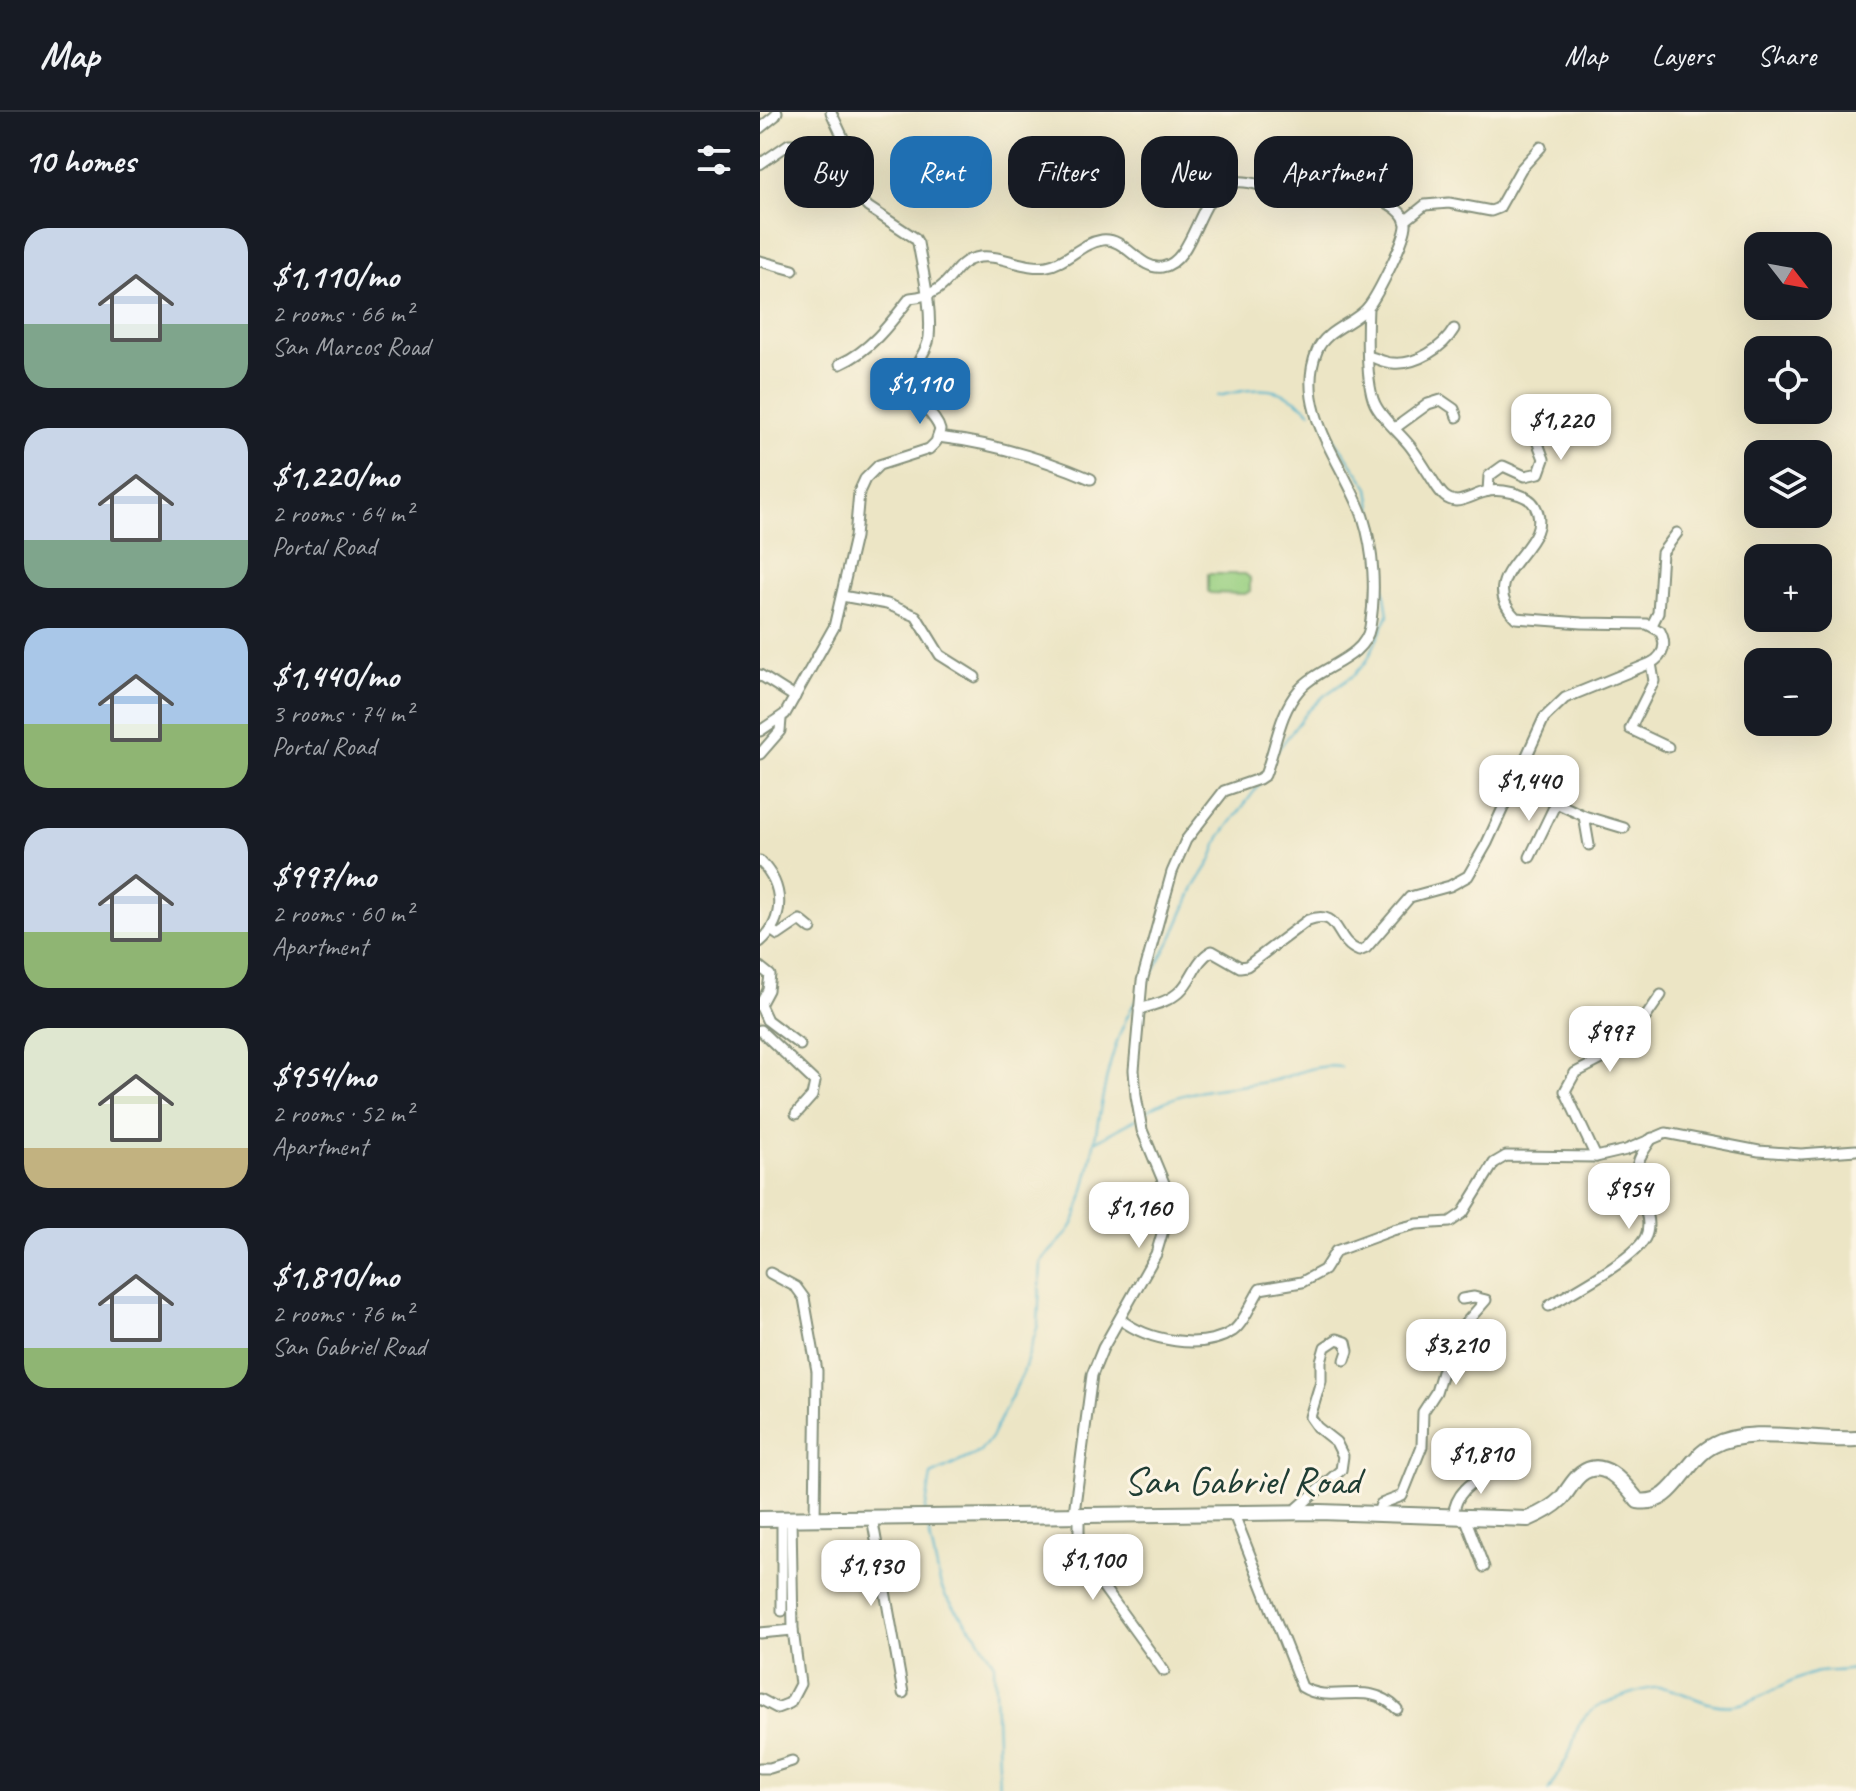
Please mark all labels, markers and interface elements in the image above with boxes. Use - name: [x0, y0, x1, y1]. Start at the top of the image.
- text: Map: [40, 32, 99, 79]
- text: Map: [1565, 38, 1608, 73]
- text: Layers: [1652, 38, 1713, 73]
- text: Share: [1757, 38, 1816, 73]
- chip: Buy: [784, 136, 874, 208]
- chip: Rent: [890, 136, 992, 208]
- chip: Filters: [1008, 136, 1125, 208]
- chip: New: [1141, 136, 1238, 208]
- chip: Apartment: [1254, 136, 1413, 208]
- icon: filters: [692, 138, 736, 182]
- text: 10 homes: [24, 139, 135, 182]
- north arrow: [1744, 232, 1832, 320]
- map controls: [1744, 232, 1832, 736]
- text: $1,110/mo: [272, 254, 399, 297]
- icon: home: [88, 260, 184, 356]
- text: 2 rooms · 66 m²: [272, 297, 413, 330]
- text: San Marcos Road: [272, 330, 430, 363]
- button: locate: [1744, 336, 1832, 424]
- pin: $1,110: [855, 358, 985, 426]
- text: $1,110: [888, 367, 952, 400]
- pin: $1,220: [1496, 394, 1626, 462]
- text: $1,220: [1529, 403, 1593, 436]
- button: layers: [1744, 440, 1832, 528]
- text: $1,220/mo: [272, 454, 399, 497]
- icon: home: [88, 460, 184, 556]
- text: 2 rooms · 64 m²: [272, 497, 413, 530]
- text: Portal Road: [272, 530, 376, 563]
- button: +: [1744, 544, 1832, 632]
- button: −: [1744, 648, 1832, 736]
- text: $1,440/mo: [272, 654, 399, 697]
- icon: home: [88, 660, 184, 756]
- text: 3 rooms · 74 m²: [272, 697, 413, 730]
- text: Portal Road: [272, 730, 376, 763]
- pin: $1,440: [1464, 755, 1594, 823]
- text: $1,440: [1497, 764, 1561, 797]
- text: $997/mo: [272, 854, 376, 897]
- icon: home: [88, 860, 184, 956]
- text: 2 rooms · 60 m²: [272, 897, 413, 930]
- text: Apartment: [272, 930, 368, 963]
- pin: $997: [1563, 1006, 1657, 1074]
- text: $997: [1587, 1015, 1633, 1048]
- text: $954/mo: [272, 1054, 376, 1097]
- icon: home: [88, 1060, 184, 1156]
- text: 2 rooms · 52 m²: [272, 1097, 413, 1130]
- text: Apartment: [272, 1130, 368, 1163]
- pin: $954: [1582, 1163, 1676, 1231]
- text: $954: [1606, 1172, 1652, 1205]
- pin: $1,160: [1074, 1182, 1204, 1250]
- text: $1,160: [1107, 1191, 1171, 1224]
- text: $1,810/mo: [272, 1254, 399, 1297]
- icon: home: [88, 1260, 184, 1356]
- text: 2 rooms · 76 m²: [272, 1297, 413, 1330]
- pin: $3,210: [1391, 1319, 1521, 1387]
- text: $3,210: [1424, 1328, 1488, 1361]
- text: San Gabriel Road: [272, 1330, 426, 1363]
- pin: $1,810: [1416, 1428, 1546, 1496]
- text: $1,810: [1449, 1437, 1513, 1470]
- street label: San Gabriel Road: [1124, 1456, 1367, 1506]
- pin: $1,100: [1028, 1534, 1158, 1602]
- pin: $1,930: [806, 1540, 936, 1608]
- text: $1,100: [1061, 1543, 1125, 1576]
- text: $1,930: [839, 1549, 903, 1582]

